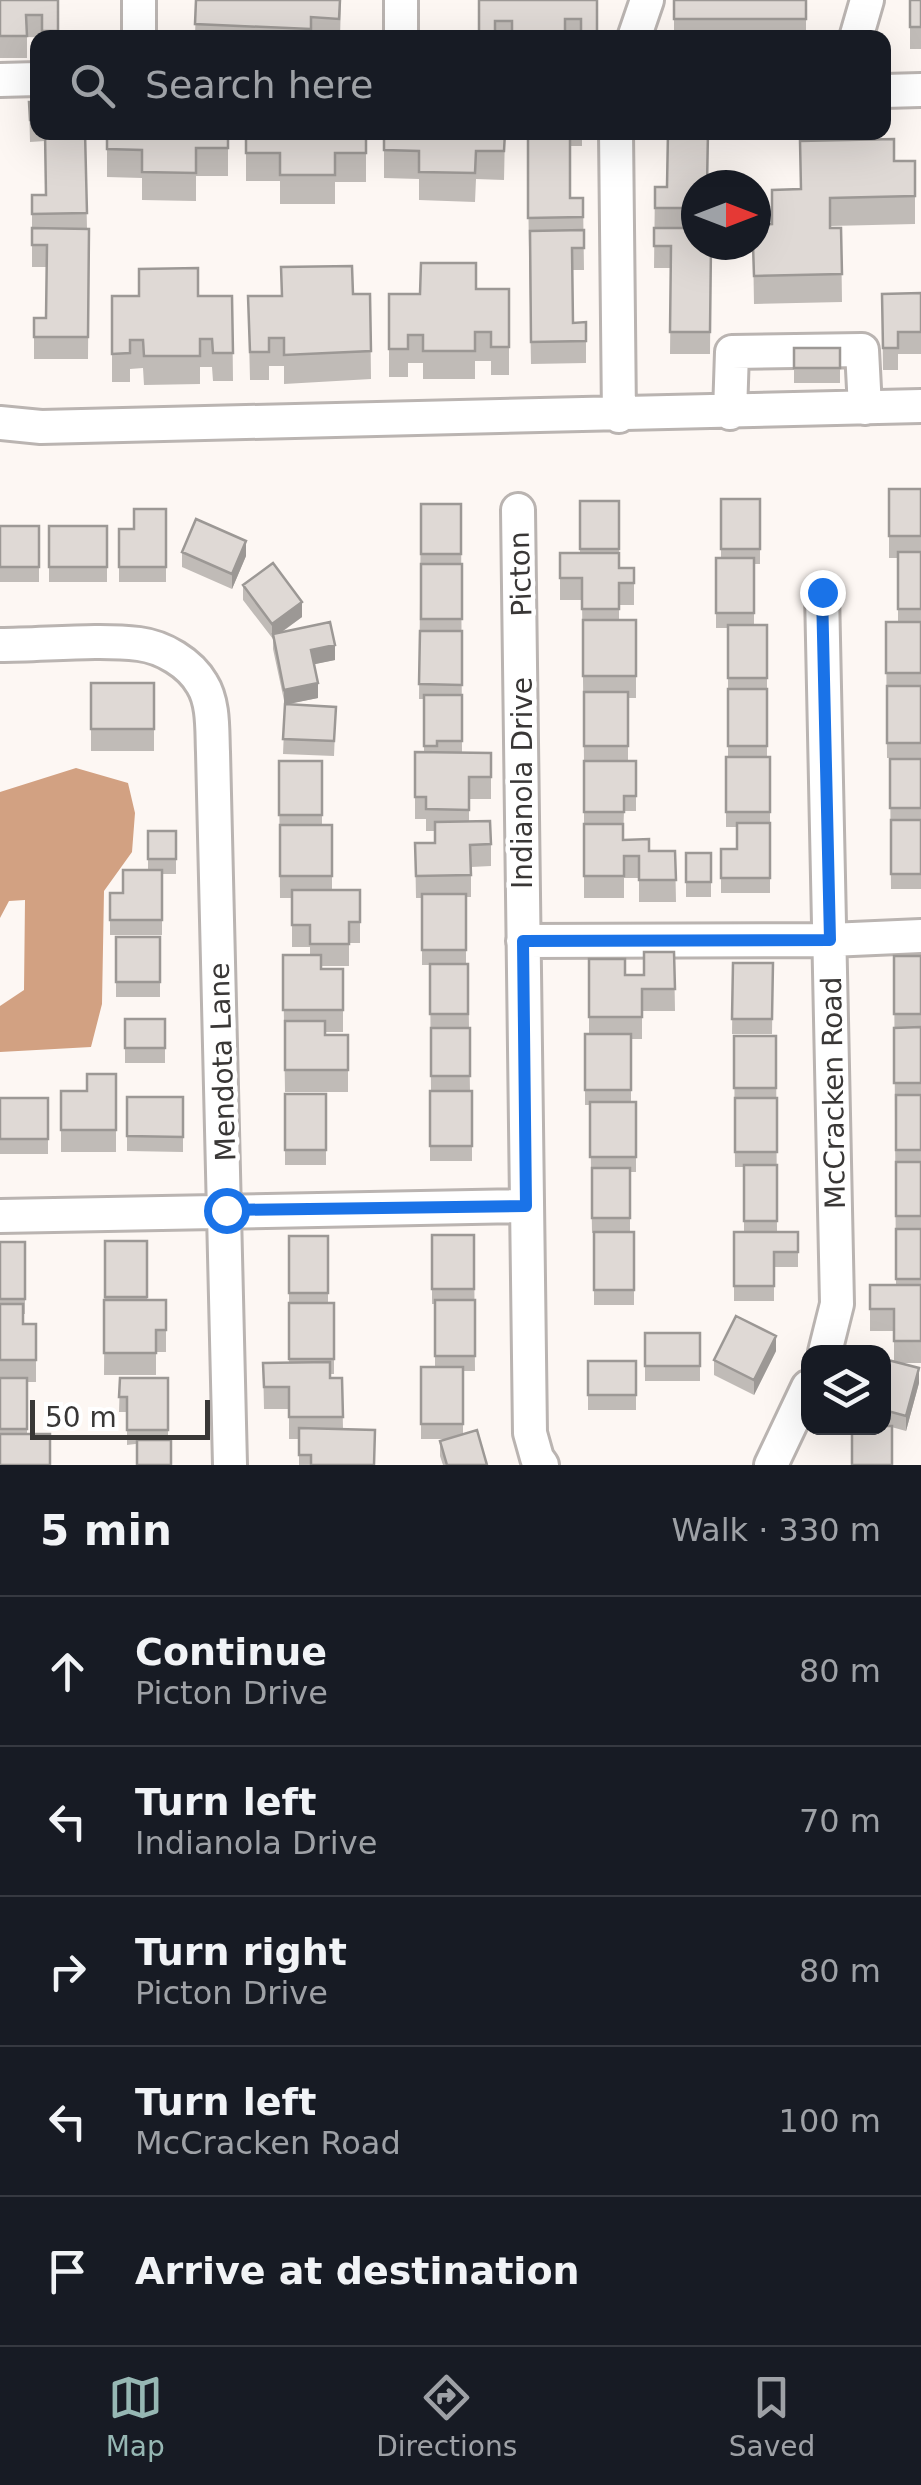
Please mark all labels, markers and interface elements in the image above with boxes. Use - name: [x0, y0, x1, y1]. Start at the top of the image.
- search box: [30, 30, 891, 140]
- icon: search: [65, 58, 120, 113]
- text: Search here: [145, 63, 373, 107]
- north arrow: [681, 170, 771, 260]
- street label: Picton: [503, 531, 538, 617]
- route end: [800, 570, 846, 616]
- street label: Indianola Drive: [506, 677, 539, 889]
- street label: Mendota Lane: [203, 962, 242, 1162]
- street label: McCracken Road: [815, 976, 852, 1210]
- route start: [204, 1188, 250, 1234]
- map controls: [801, 1345, 891, 1435]
- button: layers: [801, 1345, 891, 1435]
- scale bar: [30, 1395, 210, 1440]
- text: 50 m: [45, 1401, 117, 1434]
- text: 5 min: [40, 1506, 172, 1555]
- text: Walk · 330 m: [671, 1511, 881, 1549]
- text: Continue: [135, 1630, 327, 1674]
- icon: ahead: [40, 1644, 95, 1699]
- text: 80 m: [799, 1652, 881, 1690]
- text: Picton Drive: [135, 1674, 328, 1712]
- text: Turn left: [135, 1780, 316, 1824]
- icon: left: [40, 1794, 95, 1849]
- text: 70 m: [799, 1802, 881, 1840]
- text: Indianola Drive: [135, 1824, 377, 1862]
- text: Turn right: [135, 1930, 347, 1974]
- icon: right: [40, 1944, 95, 1999]
- text: 80 m: [799, 1952, 881, 1990]
- text: Picton Drive: [135, 1974, 328, 2012]
- text: Turn left: [135, 2080, 316, 2124]
- icon: left: [40, 2094, 95, 2149]
- text: 100 m: [779, 2102, 881, 2140]
- text: McCracken Road: [135, 2124, 401, 2162]
- icon: arrive: [40, 2244, 95, 2299]
- text: Arrive at destination: [135, 2249, 580, 2293]
- tab: Map: [106, 2370, 165, 2463]
- tab: Directions: [376, 2370, 517, 2463]
- tab: Saved: [729, 2370, 815, 2463]

